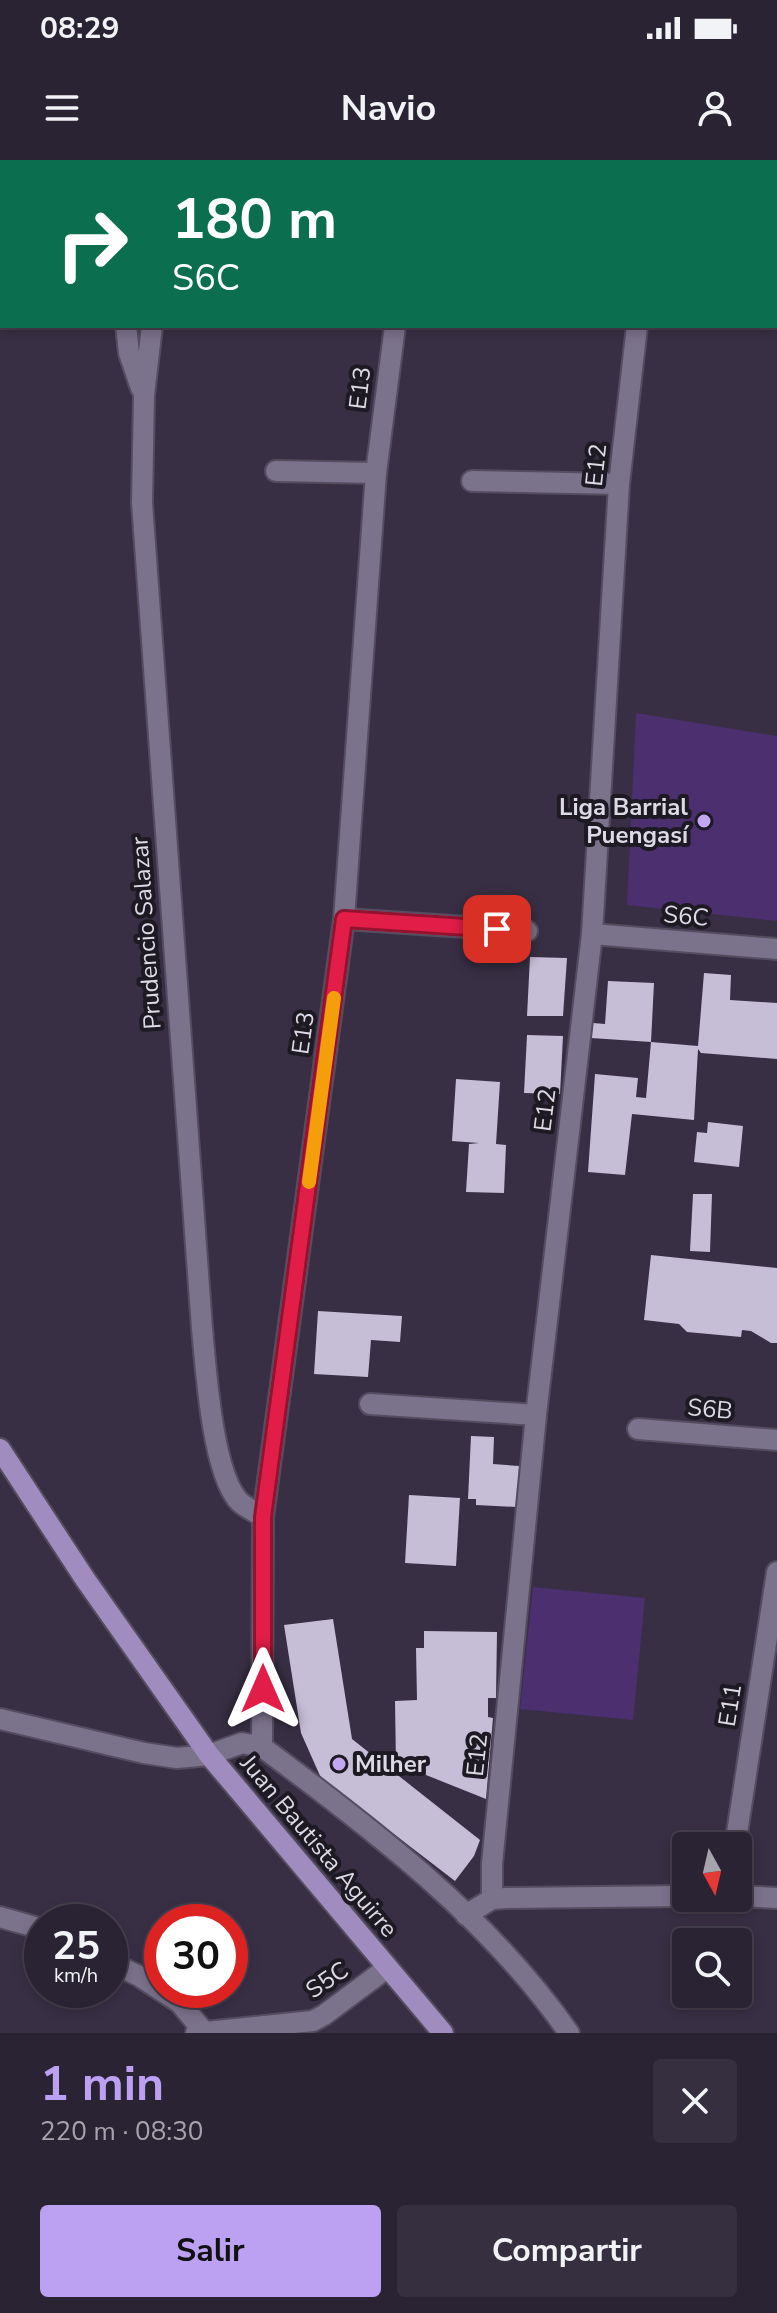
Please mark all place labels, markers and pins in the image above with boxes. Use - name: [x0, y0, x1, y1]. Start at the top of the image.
- place label: Liga Barrial Puengasí: [559, 791, 690, 851]
- marker: Liga Barrial Puengasí: [695, 812, 713, 830]
- pin: [463, 895, 531, 963]
- place label: Milher: [355, 1748, 427, 1780]
- marker: Milher: [330, 1755, 348, 1773]

